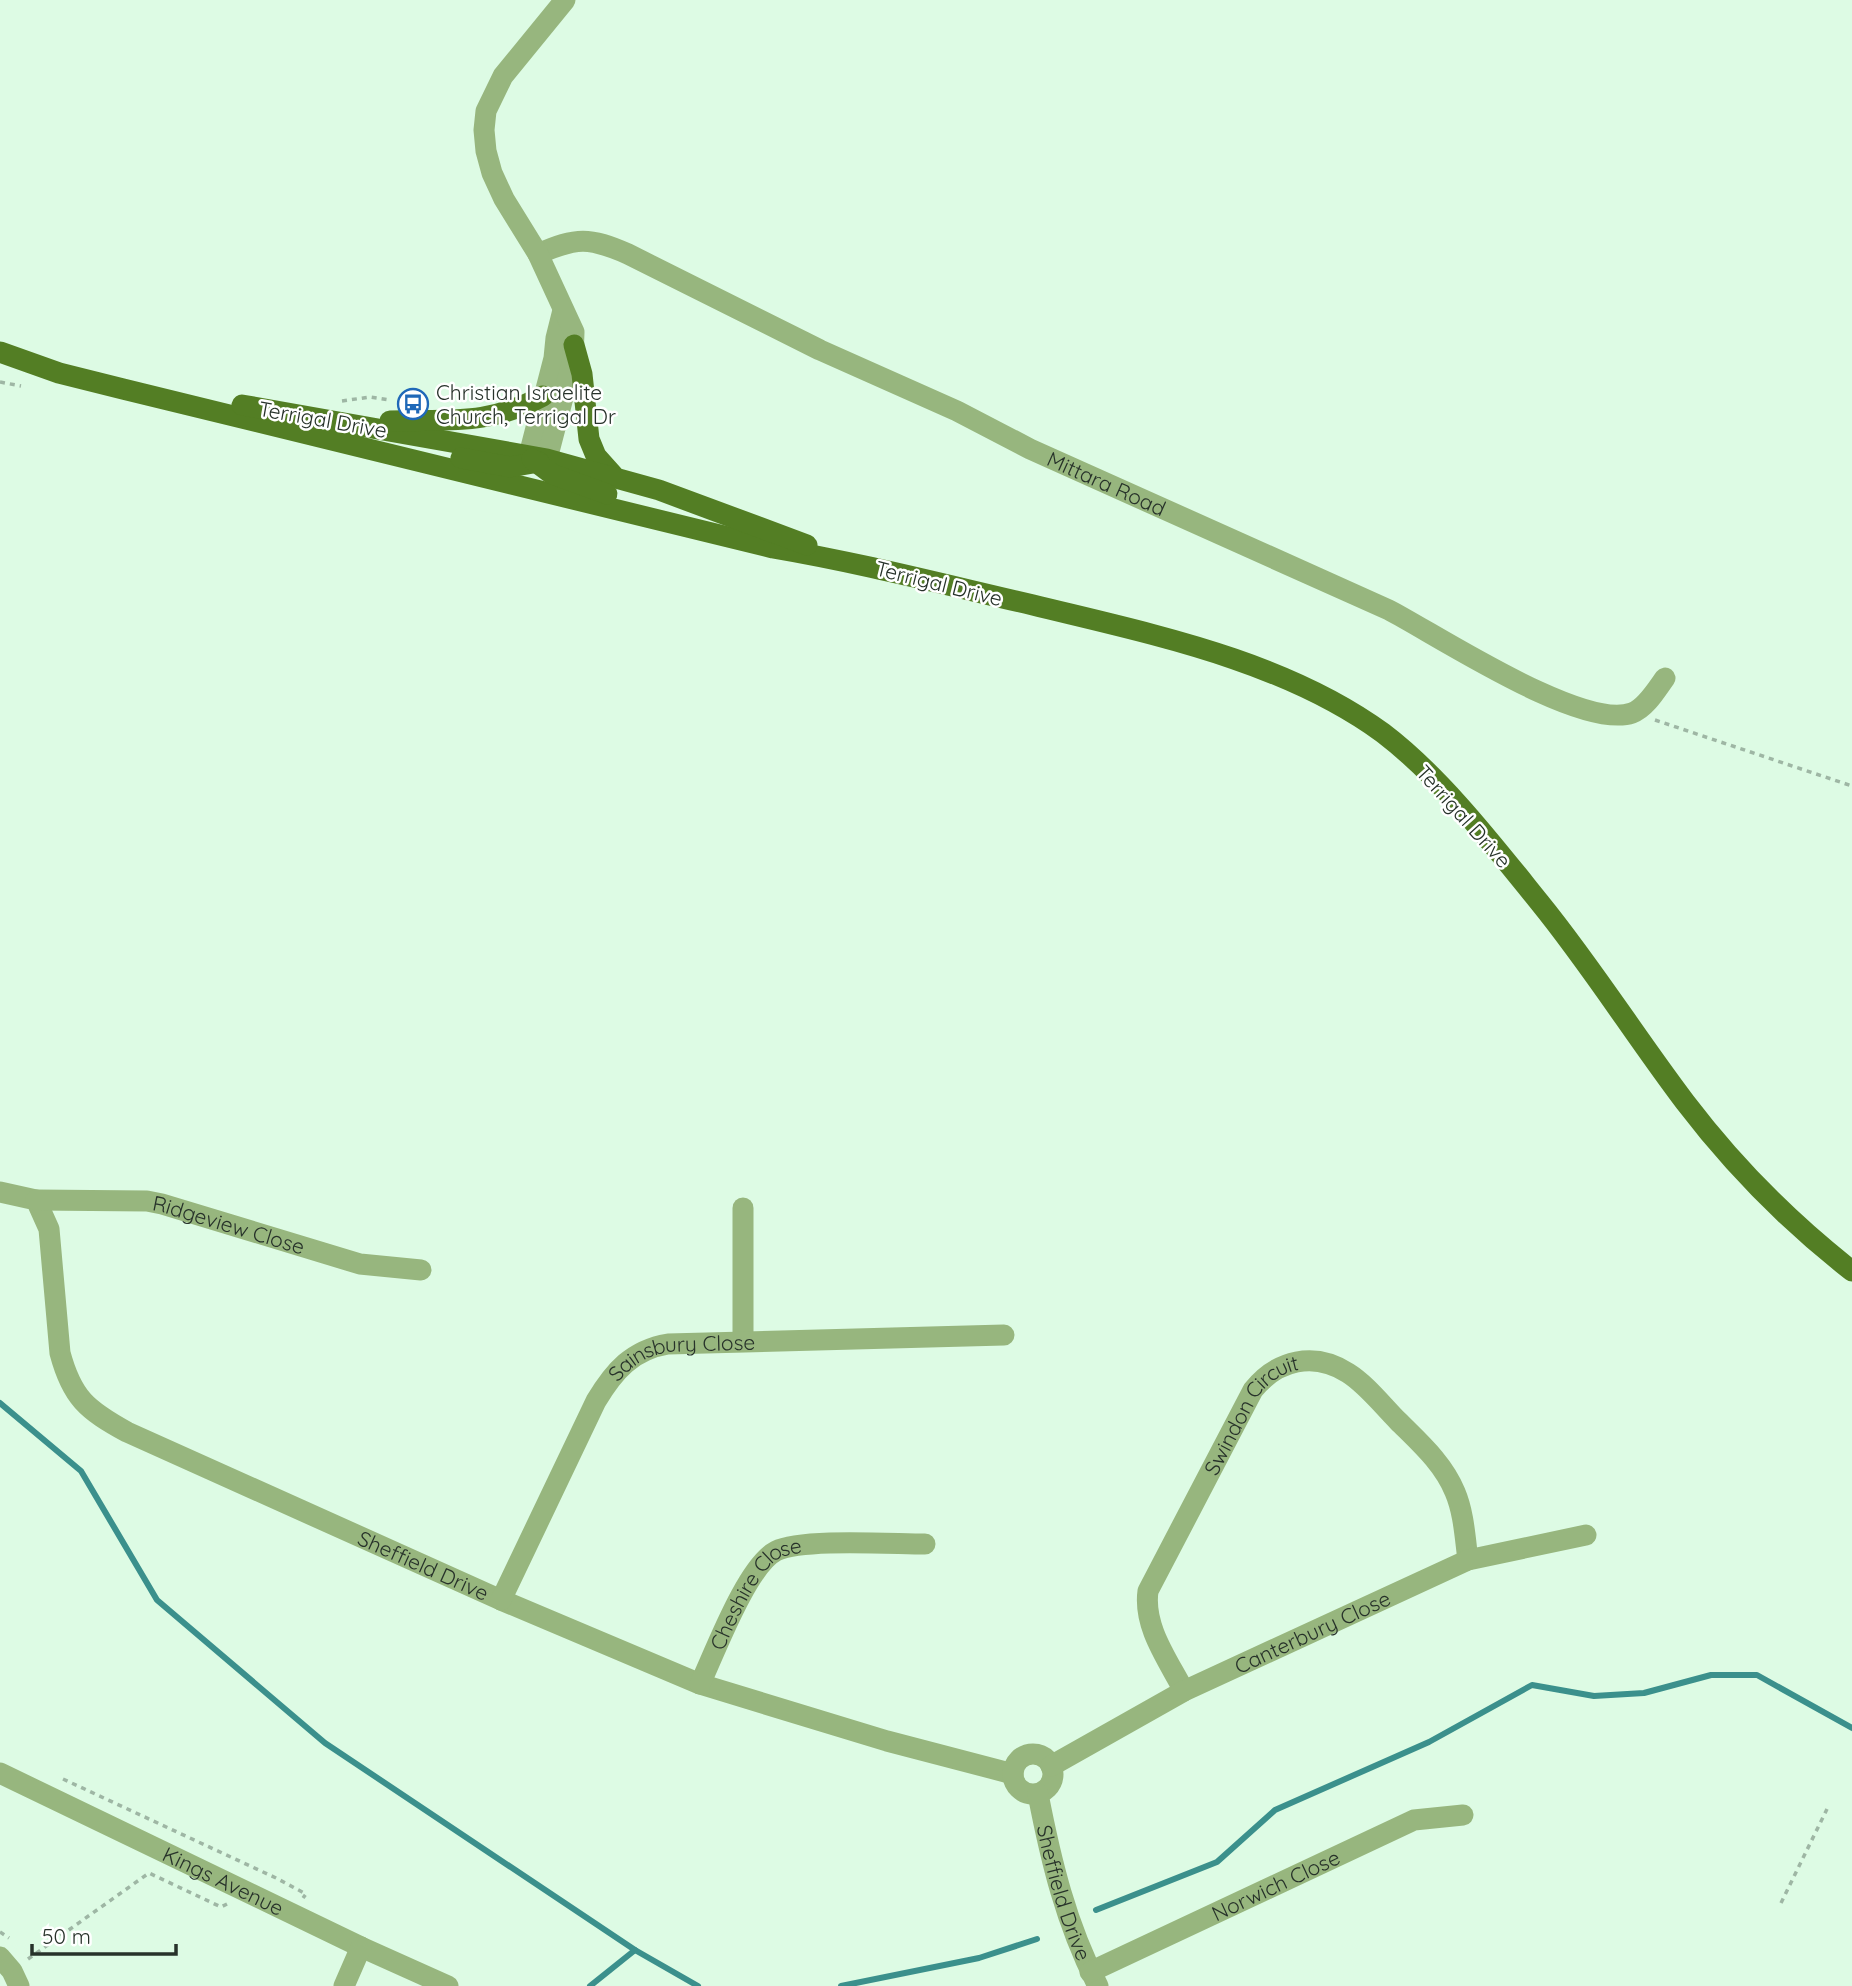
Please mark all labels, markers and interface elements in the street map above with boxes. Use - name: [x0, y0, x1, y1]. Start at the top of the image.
- place label: Christian Israelite Church, Terrigal Dr: [436, 379, 616, 429]
- bus stop icon: Christian Israelite Church, Terrigal Dr: [396, 387, 430, 421]
- street label: Terrigal Drive: [257, 395, 389, 443]
- street label: Mittara Road: [1043, 445, 1170, 521]
- street label: Terrigal Drive: [873, 555, 1005, 611]
- street label: Terrigal Drive: [1411, 759, 1517, 873]
- street label: Ridgeview Close: [151, 1189, 308, 1259]
- street label: Sainsbury Close: [602, 1329, 756, 1386]
- street label: Swindon Circuit: [1198, 1349, 1301, 1479]
- street label: Sheffield Drive: [354, 1524, 493, 1606]
- street label: Cheshire Close: [704, 1532, 803, 1654]
- street label: Canterbury Close: [1230, 1585, 1394, 1679]
- street label: Sheffield Drive: [1032, 1822, 1097, 1964]
- street label: Kings Avenue: [159, 1840, 288, 1921]
- street label: Norwich Close: [1207, 1844, 1344, 1926]
- scale bar: [32, 1912, 175, 1956]
- text: 50 m: [42, 1923, 91, 1949]

